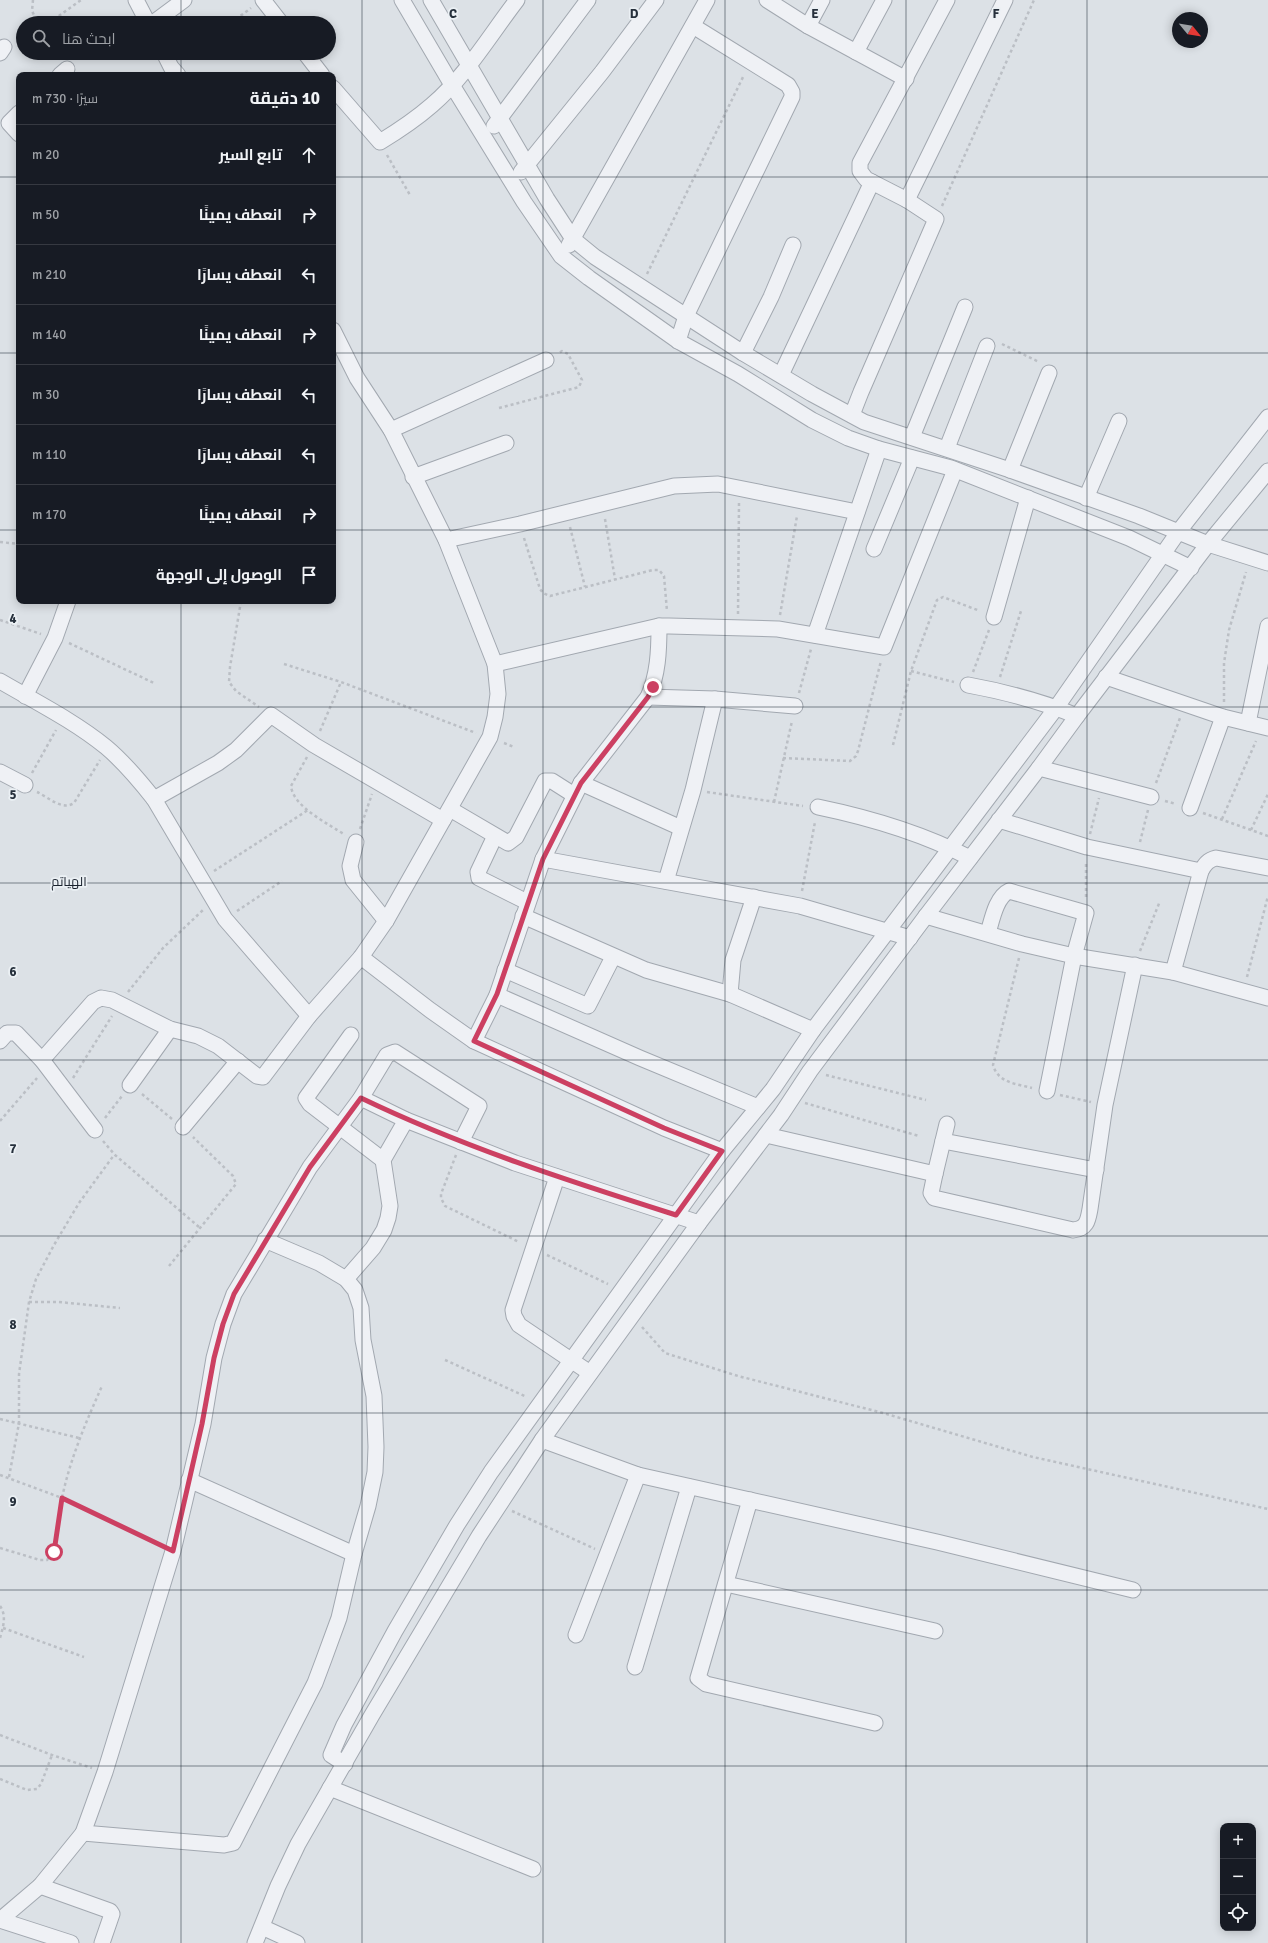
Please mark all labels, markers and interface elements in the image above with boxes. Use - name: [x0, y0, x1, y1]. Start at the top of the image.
- text: C: [449, 6, 457, 22]
- text: D: [630, 6, 639, 22]
- text: E: [811, 6, 819, 22]
- text: F: [993, 6, 1000, 22]
- north arrow: [1172, 12, 1208, 48]
- search box: [16, 16, 336, 60]
- icon: search: [30, 27, 52, 49]
- text: ابحث هنا: [62, 30, 115, 48]
- text: 10 دقيقة: [250, 88, 320, 109]
- text: سيرًا · 730 m: [32, 91, 98, 107]
- icon: ahead: [298, 144, 320, 166]
- text: تابع السير: [219, 146, 282, 164]
- text: 20 m: [32, 147, 59, 163]
- icon: right: [298, 204, 320, 226]
- text: انعطف يمينًا: [199, 206, 282, 224]
- text: 50 m: [32, 207, 59, 223]
- icon: left: [298, 264, 320, 286]
- text: انعطف يسارًا: [197, 266, 282, 284]
- text: 210 m: [32, 267, 66, 283]
- icon: right: [298, 324, 320, 346]
- text: انعطف يمينًا: [199, 326, 282, 344]
- text: 140 m: [32, 327, 66, 343]
- icon: left: [298, 384, 320, 406]
- text: انعطف يسارًا: [197, 386, 282, 404]
- text: 30 m: [32, 387, 59, 403]
- icon: left: [298, 444, 320, 466]
- text: انعطف يسارًا: [197, 446, 282, 464]
- text: 110 m: [32, 447, 66, 463]
- icon: right: [298, 504, 320, 526]
- text: انعطف يمينًا: [199, 506, 282, 524]
- text: 170 m: [32, 507, 66, 523]
- icon: arrive: [298, 564, 320, 586]
- text: الوصول إلى الوجهة: [156, 566, 282, 584]
- text: 4: [9, 611, 17, 627]
- route end: [644, 678, 662, 696]
- text: 5: [9, 787, 17, 803]
- district label: الهياتم: [51, 874, 87, 891]
- text: 6: [9, 964, 17, 980]
- text: 7: [9, 1141, 17, 1157]
- text: 8: [9, 1317, 17, 1333]
- text: 9: [9, 1494, 17, 1510]
- route start: [45, 1543, 63, 1561]
- map controls: [1220, 1823, 1256, 1931]
- button: +: [1220, 1823, 1256, 1859]
- button: −: [1220, 1859, 1256, 1895]
- button: locate: [1220, 1895, 1256, 1931]

